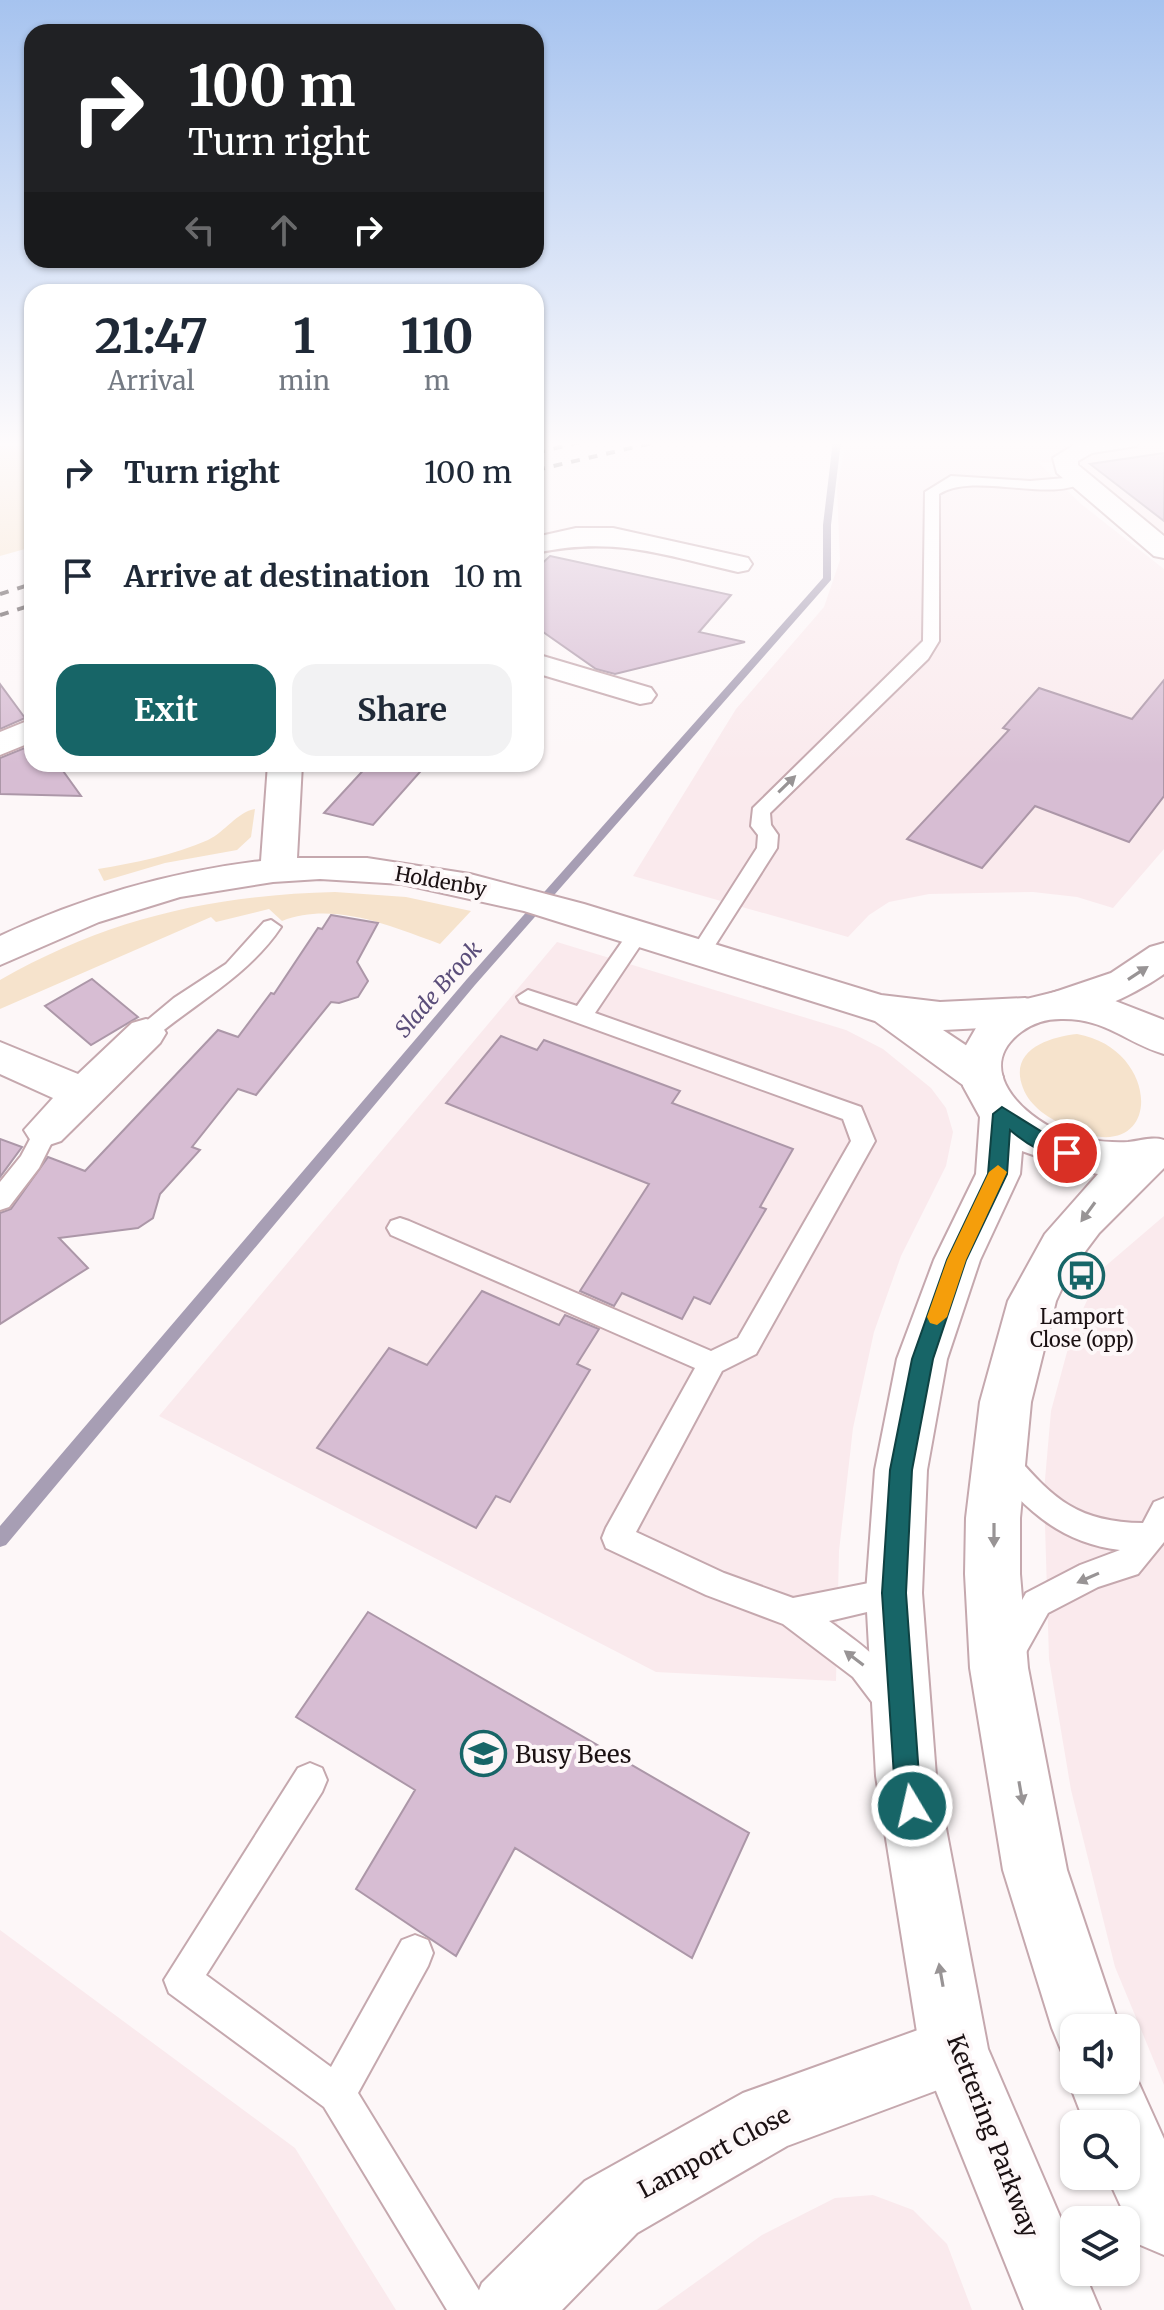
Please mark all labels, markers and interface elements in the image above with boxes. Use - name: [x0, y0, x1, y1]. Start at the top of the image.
- text: 100 m: [188, 51, 356, 121]
- icon: right: [56, 56, 160, 160]
- text: Turn right: [188, 120, 370, 165]
- icon: left: [178, 208, 222, 252]
- icon: ahead: [262, 208, 306, 252]
- icon: right: [346, 208, 390, 252]
- text: 21:47: [95, 306, 208, 366]
- text: 1: [293, 306, 315, 366]
- text: 110: [400, 306, 473, 366]
- text: Arrival: [108, 364, 195, 397]
- text: min: [279, 364, 330, 397]
- text: m: [424, 364, 450, 397]
- icon: right: [56, 450, 100, 494]
- text: Turn right: [124, 453, 280, 491]
- text: 100 m: [424, 453, 512, 491]
- icon: arrive: [56, 554, 100, 598]
- text: Arrive at destination: [124, 557, 430, 595]
- text: 10 m: [454, 557, 522, 595]
- button: Exit: [56, 664, 276, 756]
- button: Share: [292, 664, 512, 756]
- one-way arrow: [777, 775, 796, 793]
- street label: Holdenby: [393, 861, 489, 901]
- water label: Slade Brook: [389, 935, 487, 1043]
- one-way arrow: [1127, 967, 1149, 981]
- pin: [1033, 1119, 1101, 1187]
- icon: arrive: [1045, 1131, 1089, 1175]
- one-way arrow: [1081, 1201, 1096, 1222]
- bus stop icon: Lamport Close (opp): [1058, 1252, 1106, 1300]
- place label: Lamport Close (opp): [1030, 1304, 1134, 1352]
- one-way arrow: [988, 1523, 1001, 1548]
- one-way arrow: [1076, 1571, 1100, 1585]
- one-way arrow: [843, 1651, 864, 1667]
- school or university icon: Busy Bees: [460, 1730, 508, 1778]
- place label: Busy Bees: [515, 1739, 631, 1770]
- position arrow: [870, 1764, 954, 1848]
- one-way arrow: [1016, 1781, 1028, 1806]
- one-way arrow: [934, 1962, 947, 1987]
- map controls: [1060, 2014, 1140, 2286]
- button: sound: [1060, 2014, 1140, 2094]
- street label: Kettering Parkway: [940, 2030, 1046, 2242]
- street label: Lamport Close: [632, 2099, 796, 2205]
- button: search: [1060, 2110, 1140, 2190]
- button: layers: [1060, 2206, 1140, 2286]

